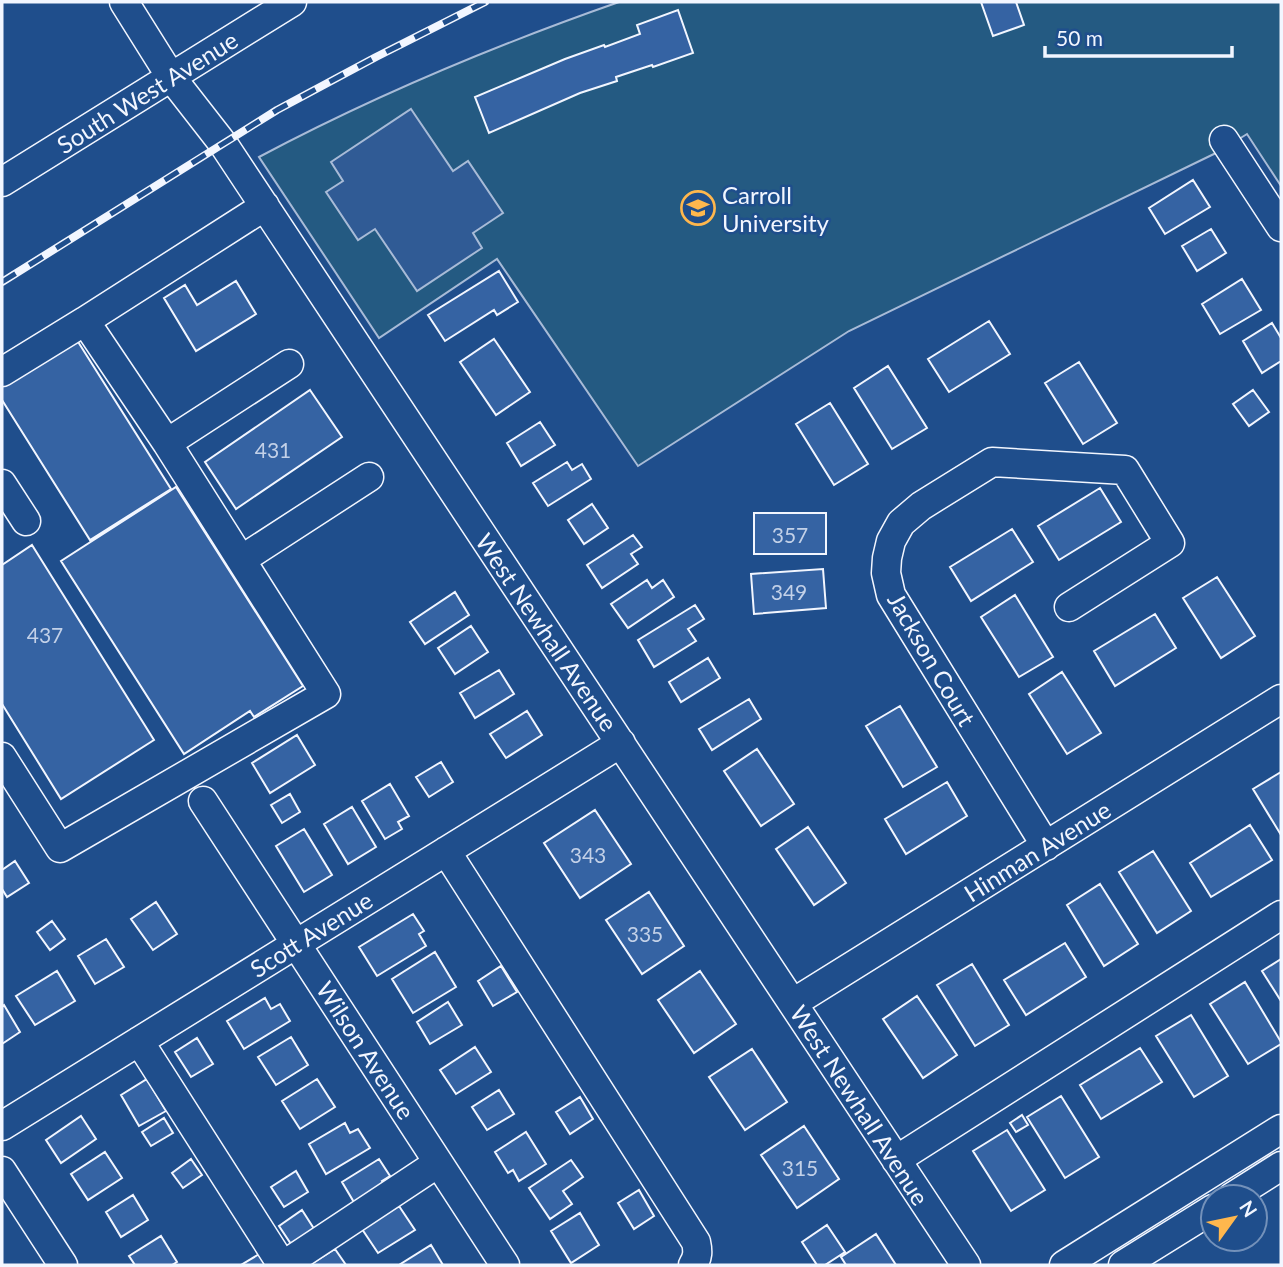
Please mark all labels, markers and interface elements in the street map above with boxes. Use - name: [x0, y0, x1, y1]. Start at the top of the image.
- scale bar: [1045, 14, 1232, 58]
- street label: South West Avenue: [51, 25, 243, 159]
- text: 50 m: [1056, 25, 1103, 50]
- place label: Carroll University: [722, 180, 830, 237]
- school or university icon: Carroll University: [679, 189, 717, 227]
- house number: 431: [255, 437, 291, 462]
- house number: 357: [772, 522, 808, 547]
- street label: West Newhall Avenue: [470, 528, 624, 736]
- house number: 349: [771, 579, 807, 604]
- street label: Jackson Court: [882, 587, 982, 731]
- house number: 437: [27, 622, 63, 647]
- street label: Hinman Avenue: [958, 794, 1116, 908]
- house number: 343: [570, 842, 606, 867]
- street label: Scott Avenue: [244, 885, 378, 983]
- house number: 335: [627, 921, 663, 946]
- street label: Wilson Avenue: [311, 976, 421, 1124]
- street label: West Newhall Avenue: [785, 1000, 935, 1210]
- house number: 315: [782, 1155, 818, 1180]
- north arrow: [1199, 1183, 1269, 1253]
- text: N: [1235, 1196, 1262, 1221]

